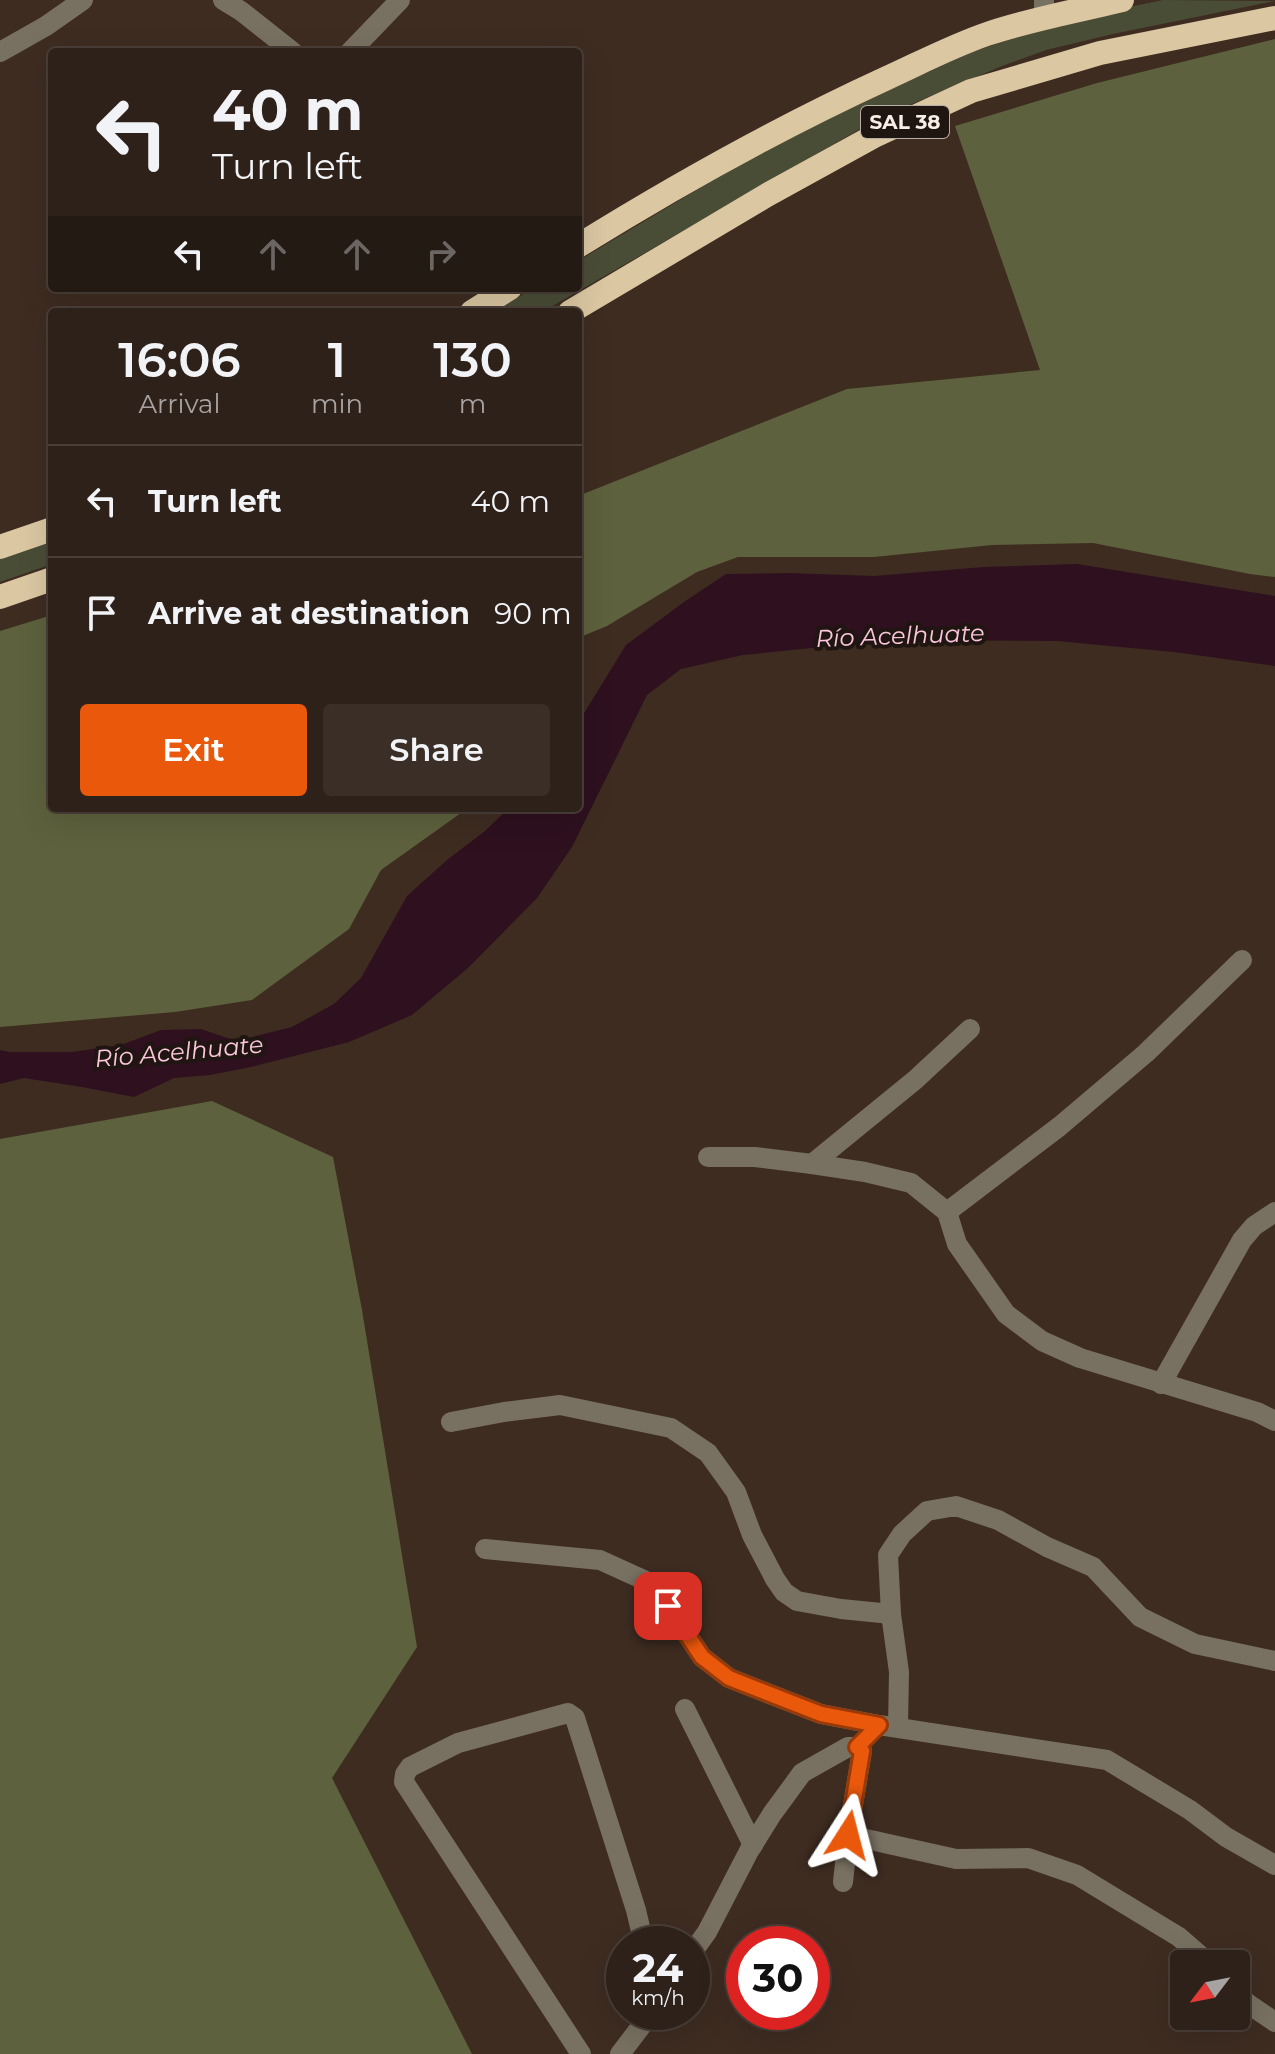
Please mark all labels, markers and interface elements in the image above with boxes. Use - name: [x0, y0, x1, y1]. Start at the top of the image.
- text: 40 m: [212, 76, 363, 144]
- icon: left: [80, 80, 184, 184]
- road number: SAL 38: [861, 106, 949, 138]
- text: Turn left: [212, 144, 363, 188]
- icon: left: [167, 232, 211, 276]
- icon: ahead: [251, 232, 295, 276]
- icon: ahead: [335, 232, 379, 276]
- icon: right: [419, 232, 463, 276]
- text: 16:06: [118, 331, 241, 389]
- text: 1: [328, 331, 346, 389]
- text: 130: [433, 331, 512, 389]
- text: Arrival: [138, 388, 220, 420]
- text: min: [311, 388, 363, 420]
- text: m: [459, 388, 486, 420]
- icon: left: [80, 479, 124, 523]
- text: Turn left: [148, 483, 281, 520]
- text: 40 m: [471, 483, 550, 520]
- icon: arrive: [80, 591, 124, 635]
- text: Arrive at destination: [148, 595, 470, 632]
- text: 90 m: [494, 595, 572, 632]
- water label: Río Acelhuate: [815, 618, 985, 653]
- button: Exit: [80, 704, 307, 796]
- button: Share: [323, 704, 550, 796]
- water label: Río Acelhuate: [94, 1030, 264, 1073]
- pin: [634, 1572, 702, 1640]
- icon: arrive: [646, 1584, 690, 1628]
- position arrow: [806, 1793, 890, 1877]
- speed limit sign: 30: [726, 1926, 830, 2030]
- text: 24: [633, 1943, 683, 1992]
- north arrow: [1170, 1950, 1250, 2030]
- map controls: [1170, 1950, 1250, 2030]
- text: km/h: [631, 1986, 685, 2010]

